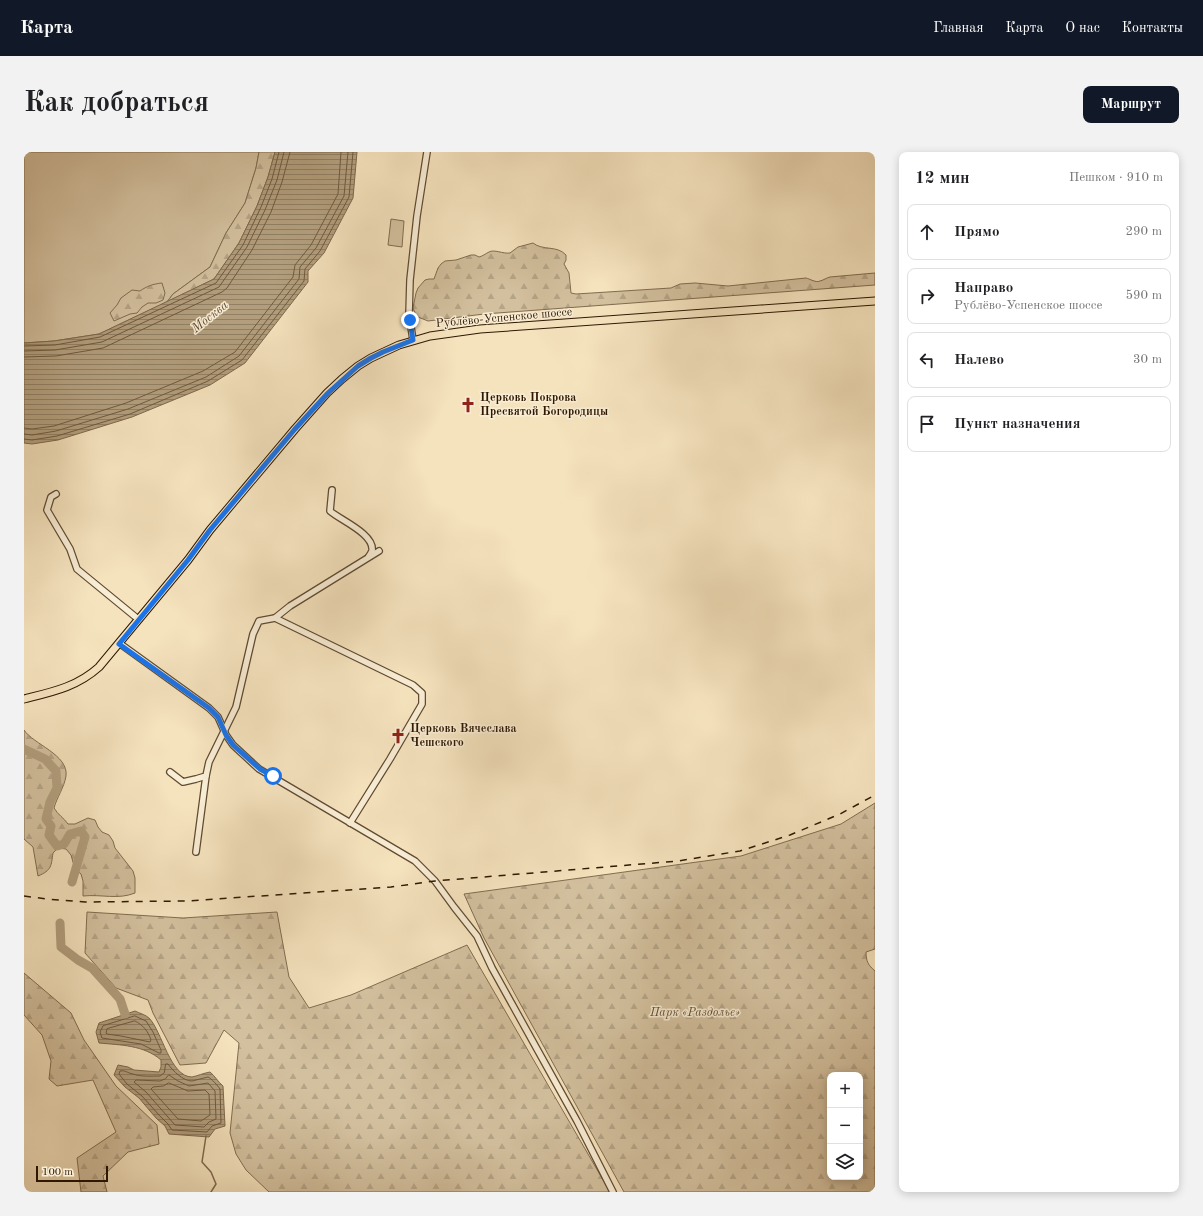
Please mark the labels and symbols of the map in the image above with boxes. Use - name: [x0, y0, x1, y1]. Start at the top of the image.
- water label: Москва: [189, 298, 231, 336]
- street label: Рублёво-Успенское шоссе: [435, 306, 573, 330]
- route end: [401, 311, 419, 329]
- place label: Церковь Покрова Пресвятой Богородицы: [480, 392, 608, 418]
- church icon: Церковь Покрова Пресвятой Богородицы: [459, 396, 477, 414]
- place label: Церковь Вячеслава Чешского: [410, 723, 517, 749]
- church icon: Церковь Вячеслава Чешского: [389, 727, 407, 745]
- route start: [264, 767, 282, 785]
- park label: Парк «Раздолье»: [649, 1007, 740, 1019]
- scale bar: [36, 1164, 108, 1183]

